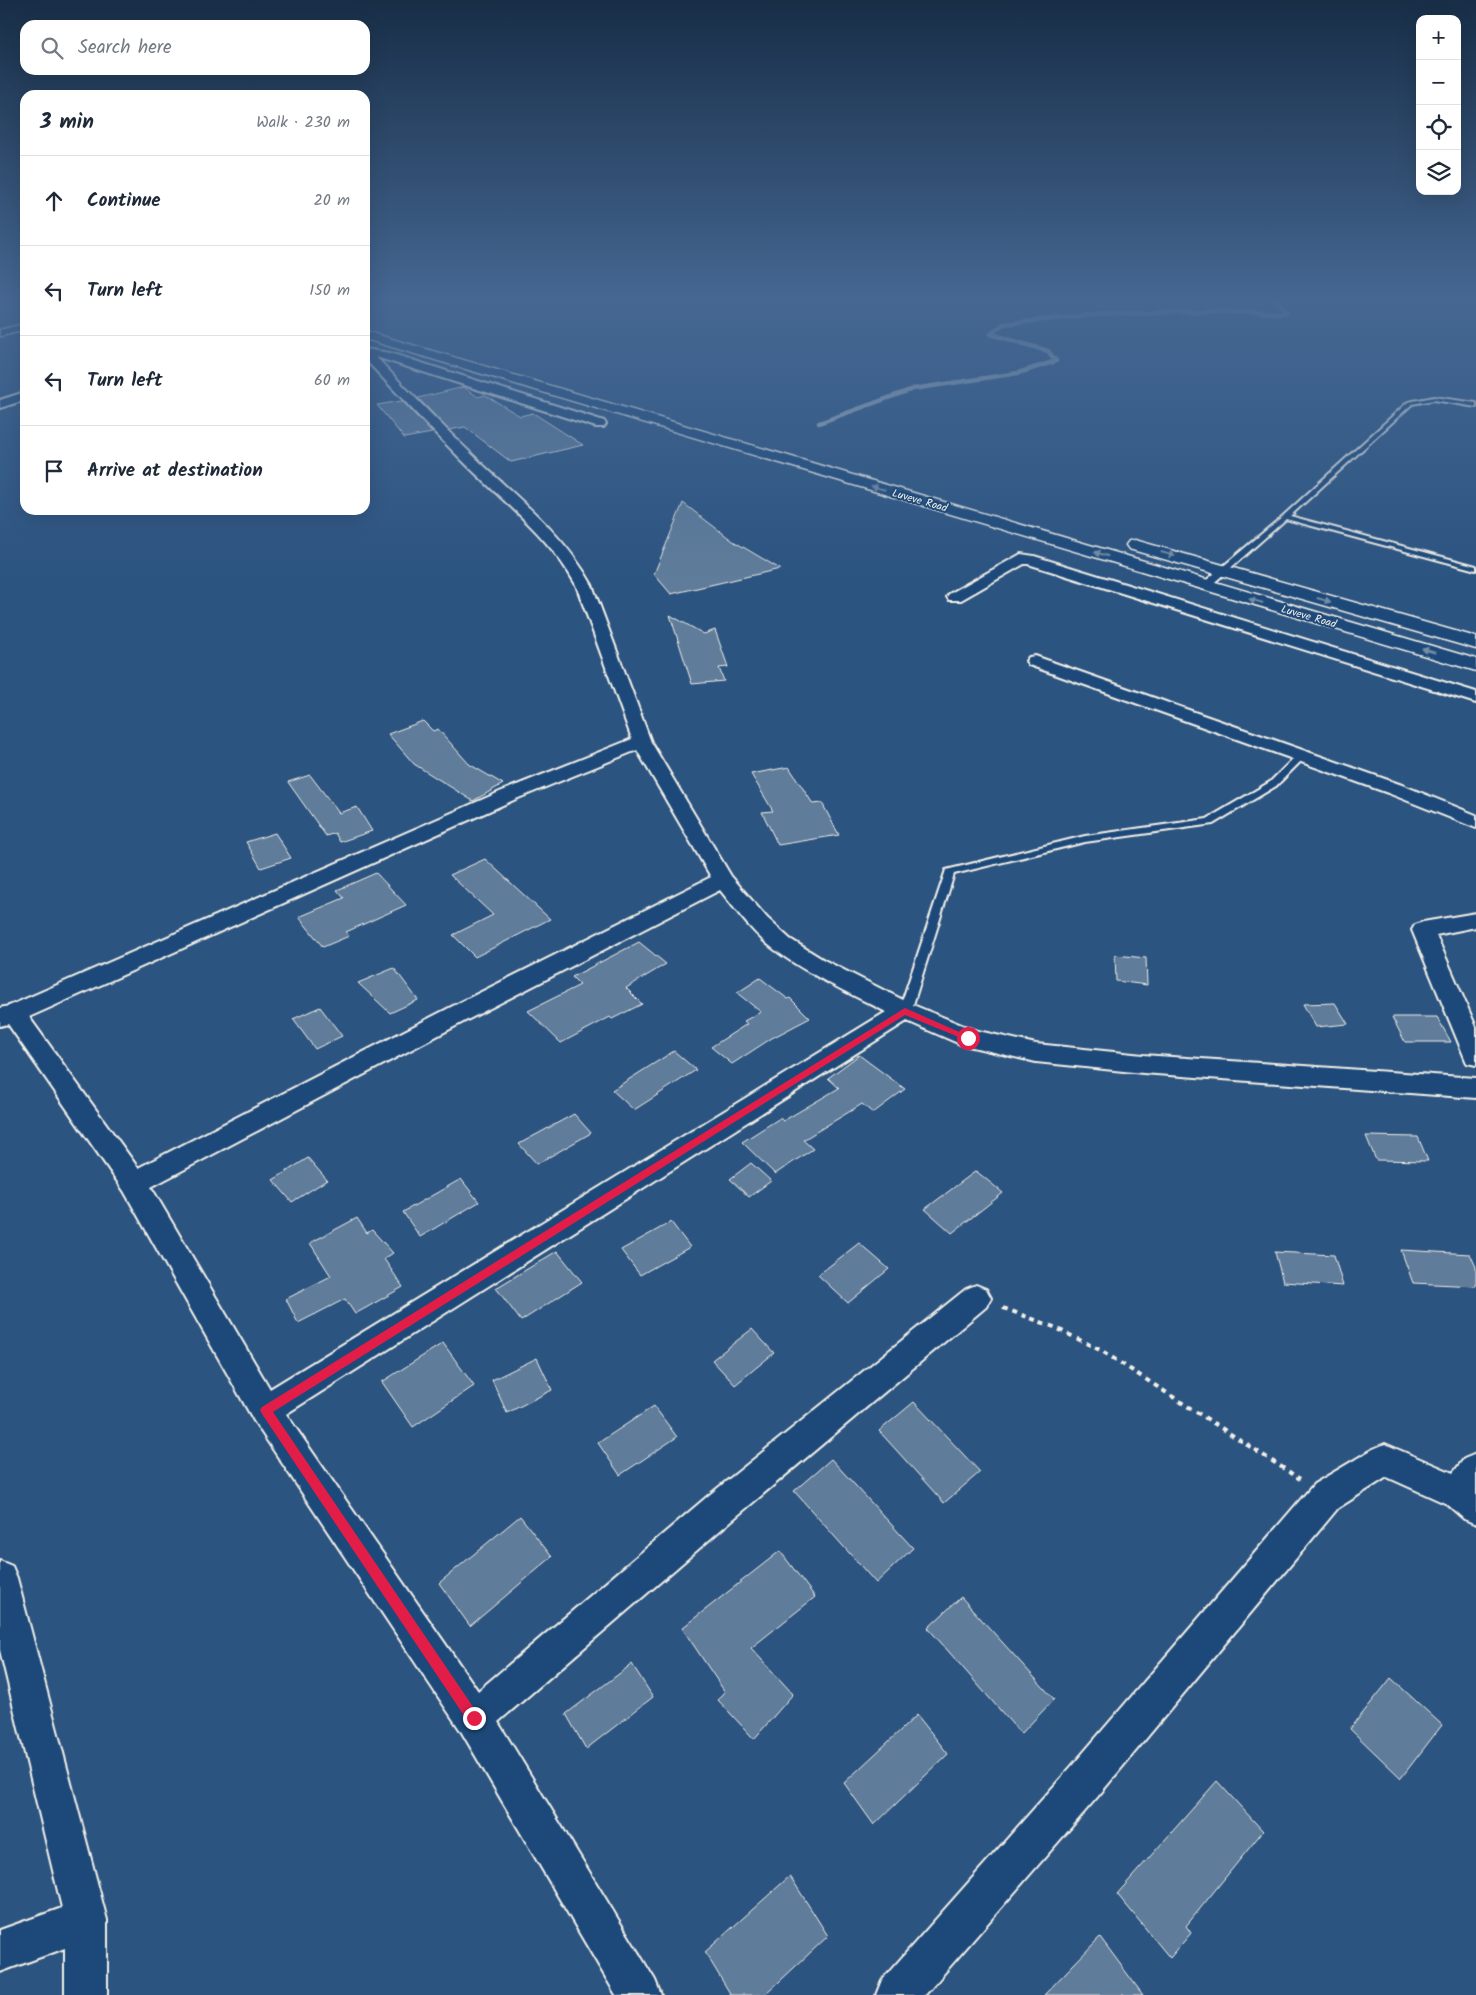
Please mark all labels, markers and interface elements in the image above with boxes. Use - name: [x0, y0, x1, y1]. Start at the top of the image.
- map controls: [1416, 15, 1461, 195]
- button: +: [1416, 15, 1461, 60]
- search box: [20, 20, 370, 75]
- text: Search here: [78, 33, 172, 63]
- icon: search: [38, 34, 66, 62]
- button: −: [1416, 60, 1461, 105]
- button: locate: [1416, 105, 1461, 150]
- text: 3 min: [40, 106, 94, 139]
- text: Walk · 230 m: [256, 110, 350, 135]
- button: layers: [1416, 150, 1461, 195]
- text: Continue: [87, 186, 160, 216]
- icon: ahead: [40, 187, 68, 215]
- text: 20 m: [314, 188, 350, 213]
- text: Turn left: [87, 276, 162, 306]
- icon: left: [40, 277, 68, 305]
- text: 150 m: [309, 278, 350, 303]
- text: Turn left: [87, 366, 162, 396]
- icon: left: [40, 367, 68, 395]
- text: 60 m: [314, 368, 350, 393]
- text: Arrive at destination: [87, 456, 263, 486]
- icon: arrive: [40, 457, 68, 485]
- one-way arrow: [870, 483, 885, 491]
- street label: Luveve Road: [890, 484, 950, 518]
- one-way arrow: [1093, 550, 1108, 557]
- one-way arrow: [1161, 551, 1176, 559]
- one-way arrow: [1249, 596, 1264, 604]
- one-way arrow: [1317, 596, 1332, 604]
- street label: Luveve Road: [1279, 600, 1339, 634]
- one-way arrow: [1422, 647, 1437, 655]
- route start: [957, 1027, 980, 1050]
- route end: [463, 1707, 486, 1730]

